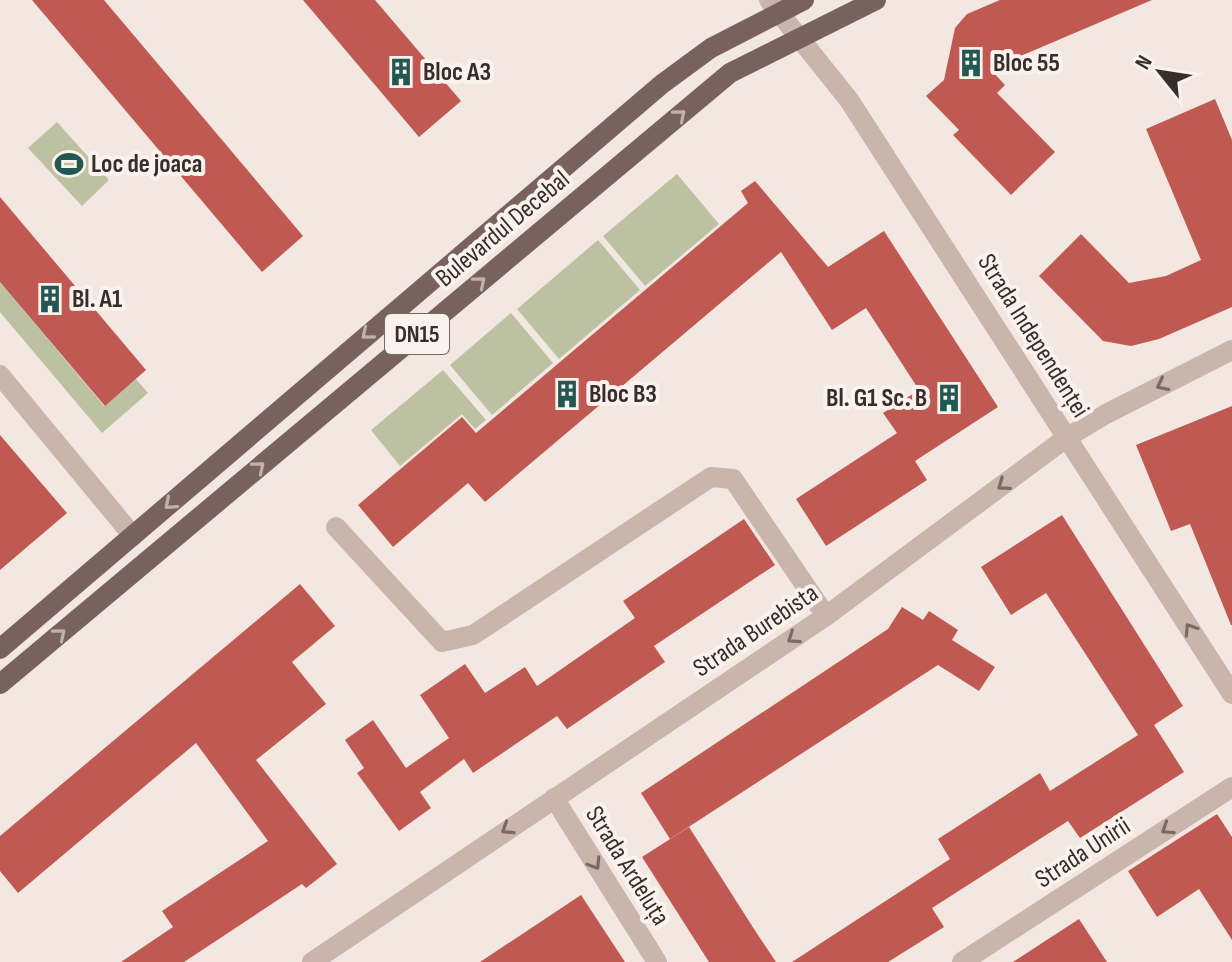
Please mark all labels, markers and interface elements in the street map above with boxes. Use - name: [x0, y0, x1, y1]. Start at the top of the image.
- north arrow: [1120, 32, 1200, 112]
- building icon: Bloc 55: [956, 48, 986, 78]
- place label: Bloc 55: [993, 48, 1060, 79]
- text: N: [1129, 51, 1159, 75]
- building icon: Bloc A3: [386, 57, 416, 87]
- place label: Bloc A3: [423, 57, 491, 88]
- one-way arrow: [670, 111, 685, 125]
- sports icon: Loc de joaca: [54, 149, 84, 179]
- place label: Loc de joaca: [91, 149, 202, 180]
- street label: Bulevardul Decebal: [430, 164, 576, 294]
- street label: Strada Independenței: [970, 249, 1096, 423]
- one-way arrow: [471, 277, 485, 292]
- building icon: Bl. A1: [35, 284, 65, 314]
- place label: Bl. A1: [72, 284, 122, 315]
- road number: DN15: [385, 314, 449, 354]
- one-way arrow: [362, 324, 376, 339]
- one-way arrow: [1156, 375, 1171, 391]
- building icon: Bloc B3: [552, 379, 582, 409]
- place label: Bloc B3: [589, 379, 657, 410]
- place label: Bl. G1 Sc. B: [826, 383, 927, 414]
- building icon: Bl. G1 Sc. B: [934, 383, 964, 413]
- one-way arrow: [250, 462, 264, 477]
- one-way arrow: [998, 475, 1012, 489]
- one-way arrow: [165, 494, 180, 508]
- street label: Strada Burebista: [688, 578, 824, 684]
- one-way arrow: [1184, 623, 1199, 638]
- one-way arrow: [788, 628, 802, 643]
- one-way arrow: [51, 629, 65, 644]
- street label: Strada Ardeluța: [578, 801, 676, 931]
- street label: Strada Unirii: [1030, 811, 1136, 895]
- one-way arrow: [501, 819, 516, 834]
- one-way arrow: [1161, 820, 1175, 835]
- one-way arrow: [586, 855, 601, 870]

